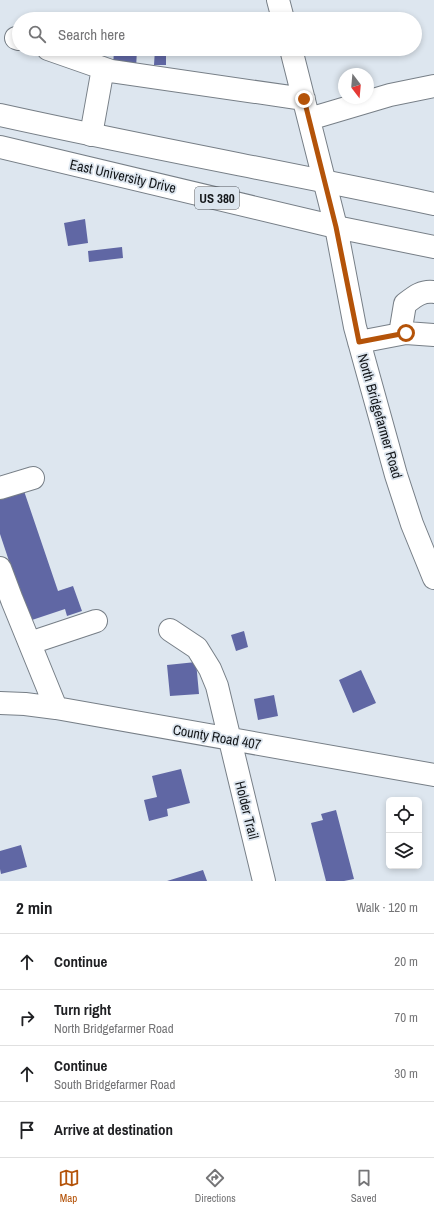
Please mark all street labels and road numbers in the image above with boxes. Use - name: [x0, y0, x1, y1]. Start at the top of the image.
- street label: East University Drive: [68, 155, 178, 197]
- road number: US 380: [195, 187, 239, 209]
- street label: North Bridgefarmer Road: [354, 352, 406, 480]
- street label: County Road 407: [171, 720, 263, 754]
- street label: Holder Trail: [231, 779, 263, 841]

